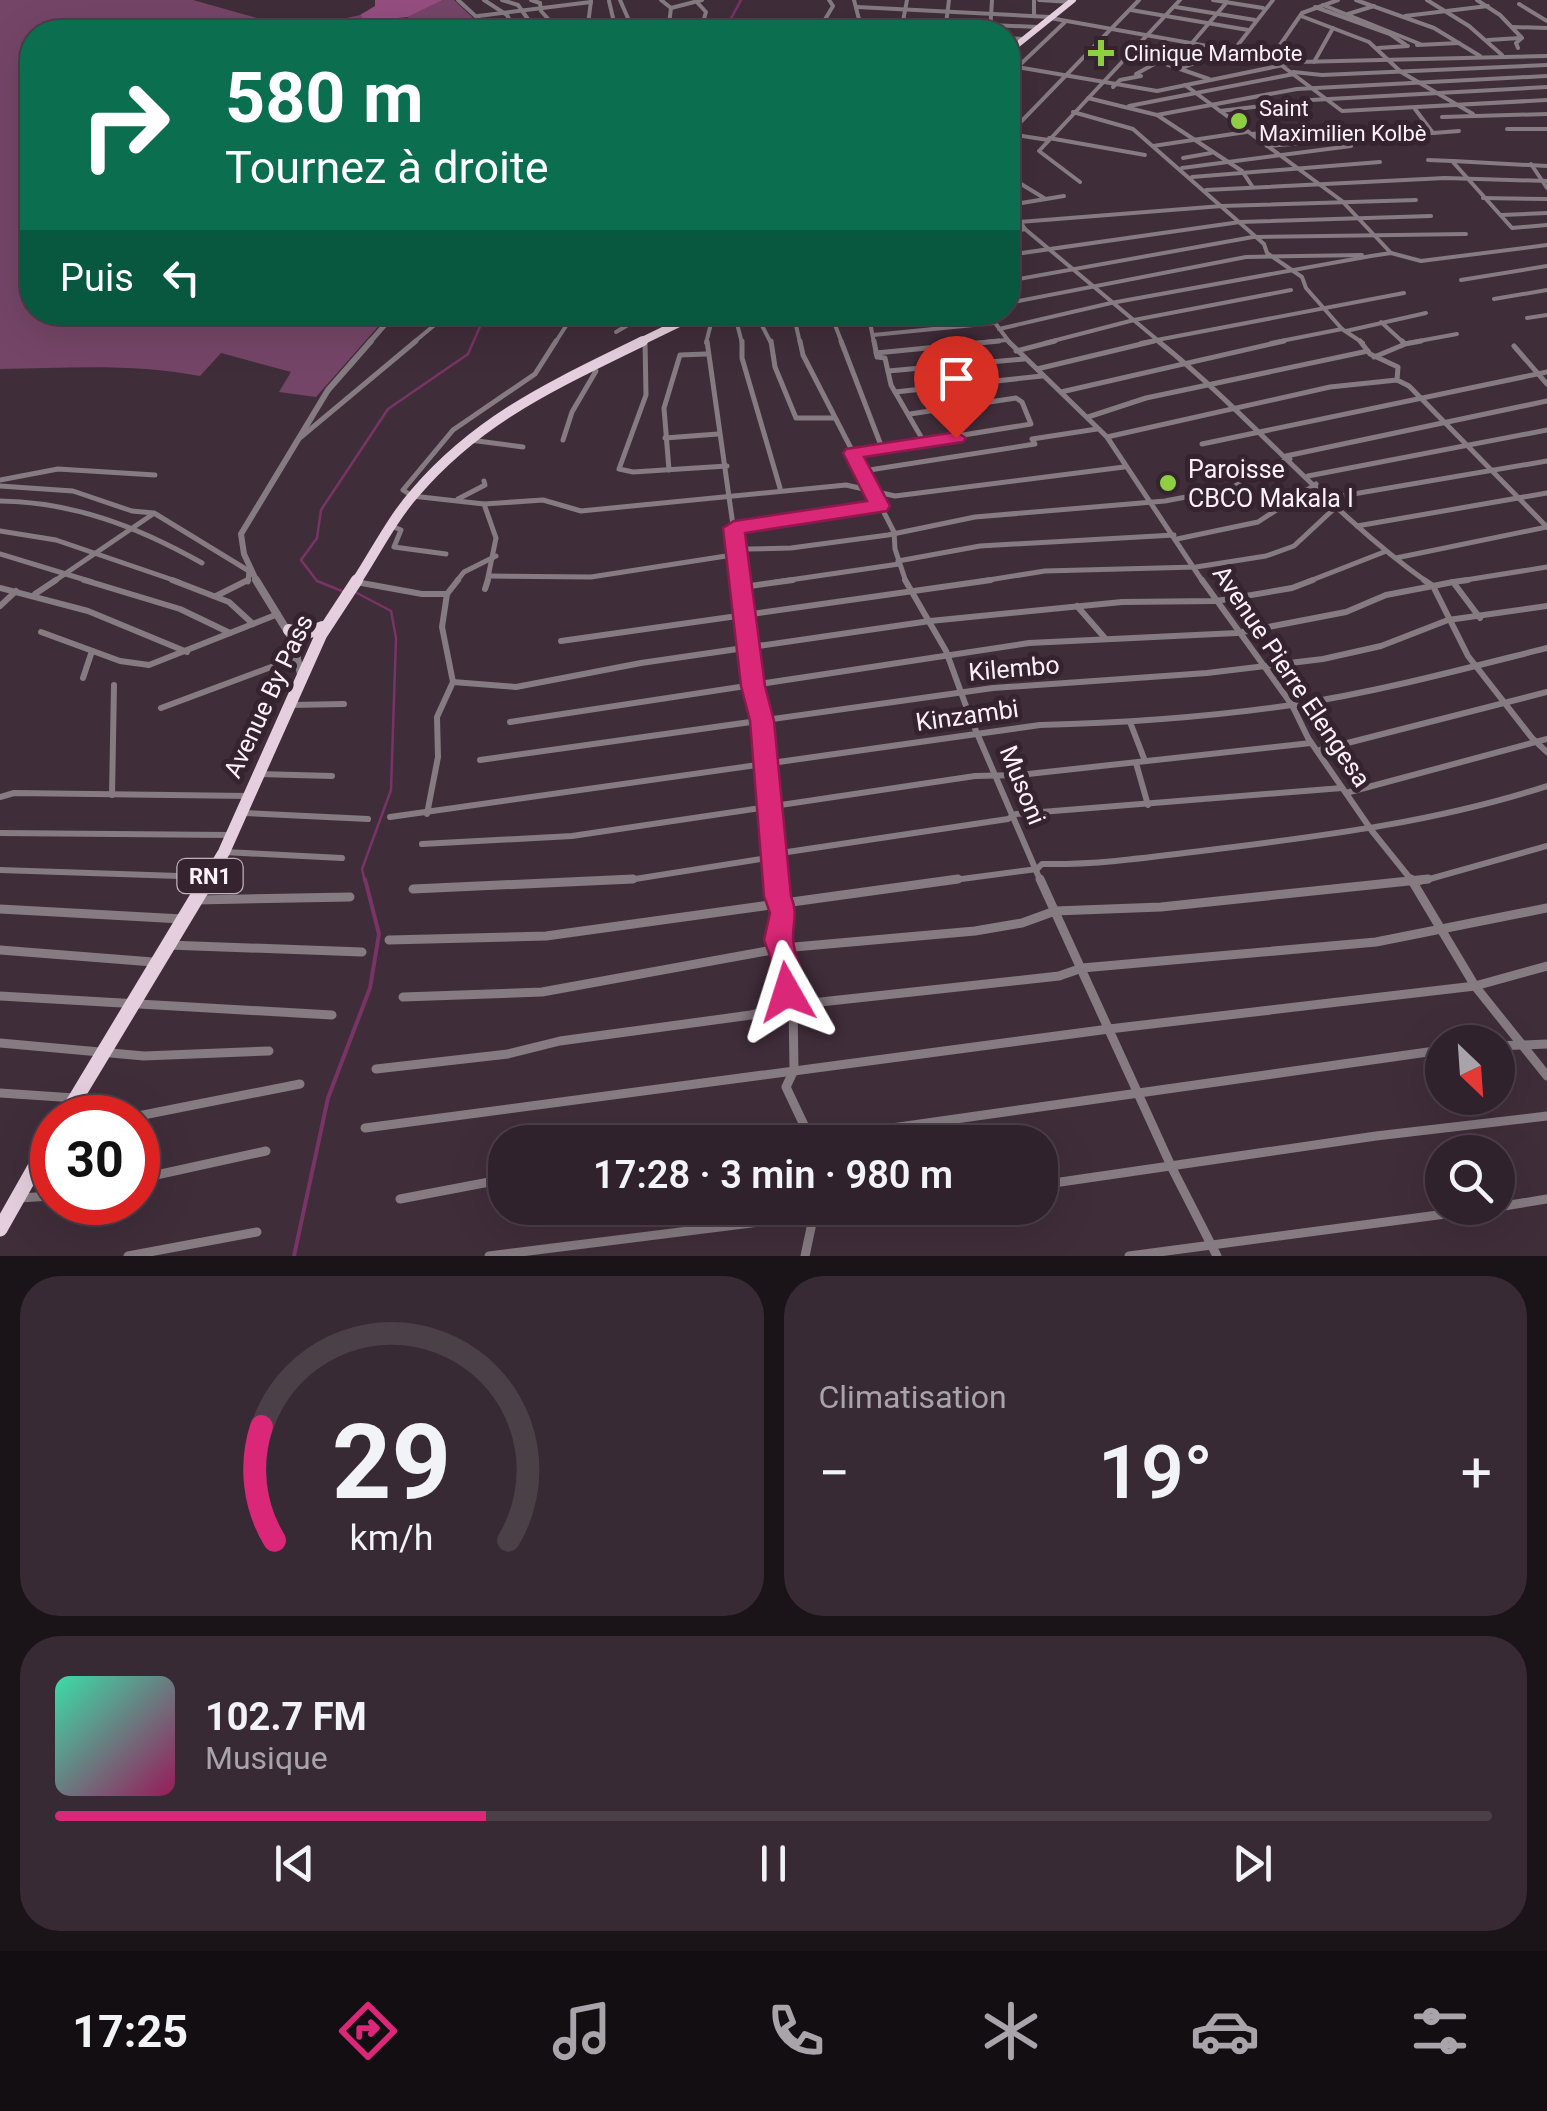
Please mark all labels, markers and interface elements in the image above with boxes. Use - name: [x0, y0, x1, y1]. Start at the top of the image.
- marker: Clinique Mambote: [1088, 40, 1114, 66]
- place label: Clinique Mambote: [1124, 41, 1303, 66]
- text: 580 m: [225, 57, 424, 139]
- icon: right: [60, 60, 190, 190]
- place label: Saint Maximilien Kolbè: [1259, 96, 1426, 146]
- marker: Saint Maximilien Kolbè: [1228, 110, 1250, 132]
- text: Tournez à droite: [225, 141, 549, 194]
- icon: left: [154, 250, 209, 305]
- text: Puis: [60, 256, 134, 300]
- pin: [914, 336, 999, 439]
- icon: arrive: [929, 351, 984, 406]
- place label: Paroisse CBCO Makala I: [1188, 455, 1354, 513]
- marker: Paroisse CBCO Makala I: [1157, 472, 1179, 494]
- street label: Avenue Pierre Elengesa: [1207, 560, 1376, 792]
- street label: Avenue By Pass: [218, 610, 319, 782]
- street label: Kilembo: [967, 650, 1061, 687]
- street label: Kinzambi: [914, 694, 1020, 737]
- street label: Musoni: [994, 741, 1051, 829]
- road number: RN1: [178, 859, 242, 893]
- position arrow: [735, 940, 839, 1044]
- north arrow: [1425, 1025, 1515, 1115]
- map controls: [1425, 1025, 1515, 1225]
- speed limit sign: 30: [30, 1095, 160, 1225]
- button: search: [1425, 1135, 1515, 1225]
- text: 17:28 · 3 min · 980 m: [593, 1153, 953, 1197]
- text: Climatisation: [819, 1378, 1007, 1416]
- text: 29: [332, 1402, 451, 1523]
- text: 19°: [1098, 1428, 1213, 1516]
- text: −: [819, 1441, 850, 1505]
- text: +: [1461, 1441, 1492, 1505]
- text: km/h: [350, 1517, 434, 1559]
- text: 102.7 FM: [205, 1695, 367, 1739]
- text: Musique: [205, 1739, 328, 1777]
- icon: previous: [267, 1836, 322, 1891]
- icon: pause: [746, 1836, 801, 1891]
- icon: next: [1225, 1836, 1280, 1891]
- icon: directions: [333, 1996, 403, 2066]
- icon: music: [547, 1996, 617, 2066]
- icon: phone: [761, 1996, 831, 2066]
- icon: climate: [976, 1996, 1046, 2066]
- icon: car: [1190, 1996, 1260, 2066]
- icon: filters: [1405, 1996, 1475, 2066]
- text: 17:25: [72, 2005, 188, 2058]

